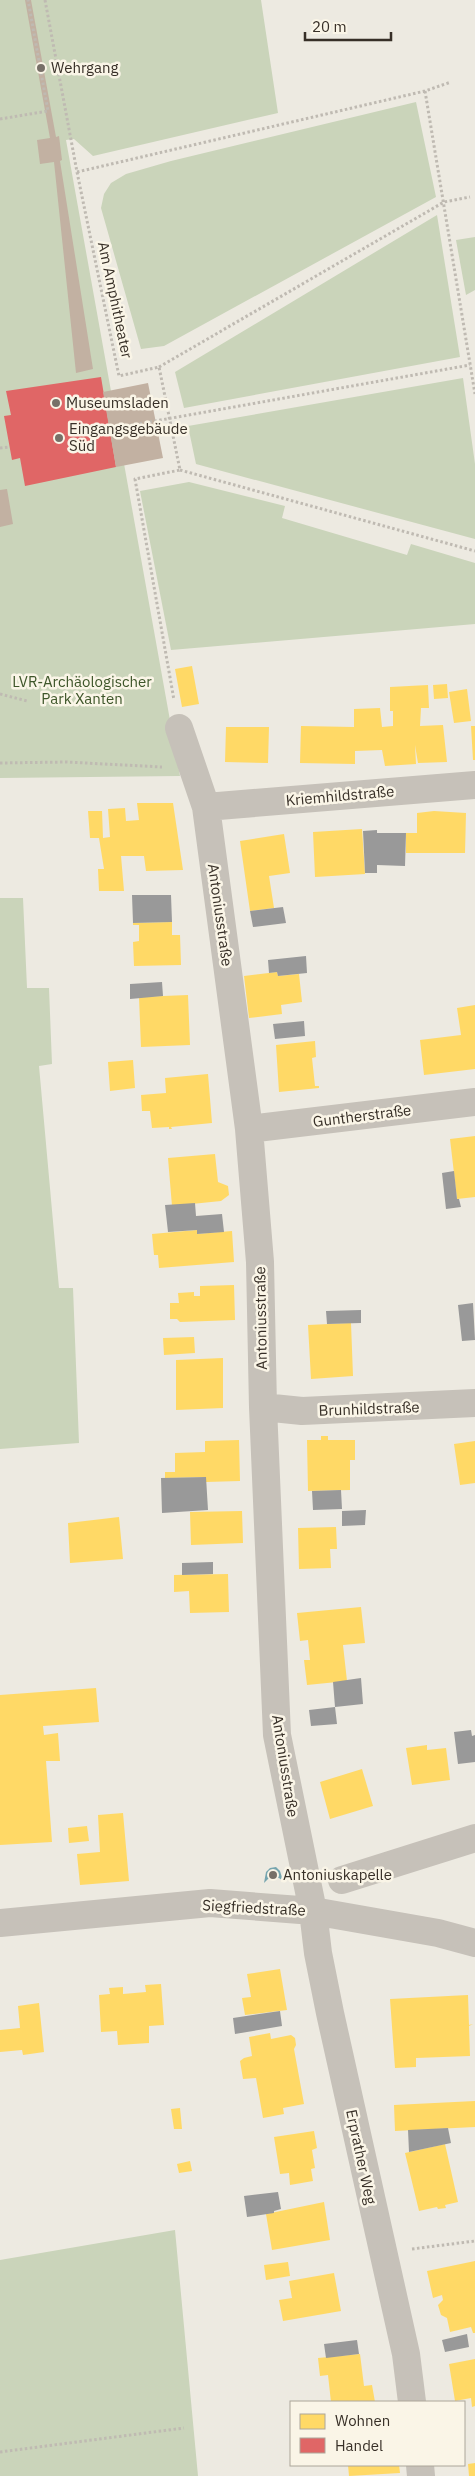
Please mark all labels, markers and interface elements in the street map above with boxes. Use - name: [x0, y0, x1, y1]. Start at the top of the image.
- scale bar: [305, 10, 391, 42]
- text: 20 m: [312, 17, 347, 36]
- place label: Wehrgang: [51, 58, 118, 77]
- marker: Wehrgang: [35, 62, 47, 74]
- street label: Am Amphitheater: [94, 240, 137, 361]
- place label: Museumsladen: [66, 393, 169, 412]
- marker: Museumsladen: [50, 397, 62, 409]
- place label: Eingangsgebäude Süd: [69, 419, 188, 455]
- marker: Eingangsgebäude Süd: [53, 432, 65, 444]
- park label: LVR-Archäologischer Park Xanten: [12, 672, 152, 708]
- street label: Kriemhildstraße: [285, 781, 395, 810]
- street label: Antoniusstraße: [204, 862, 237, 968]
- street label: Guntherstraße: [312, 1100, 412, 1131]
- street label: Antoniusstraße: [250, 1266, 271, 1370]
- street label: Brunhildstraße: [318, 1397, 420, 1420]
- street label: Antoniusstraße: [268, 1713, 303, 1819]
- place label: Antoniuskapelle: [283, 1865, 392, 1884]
- marker: Antoniuskapelle: [267, 1869, 279, 1881]
- street label: Siegfriedstraße: [202, 1895, 306, 1920]
- street label: Erprather Weg: [342, 2108, 381, 2206]
- legend: [290, 2401, 465, 2466]
- text: Wohnen: [335, 2411, 390, 2430]
- text: Handel: [335, 2436, 383, 2455]

